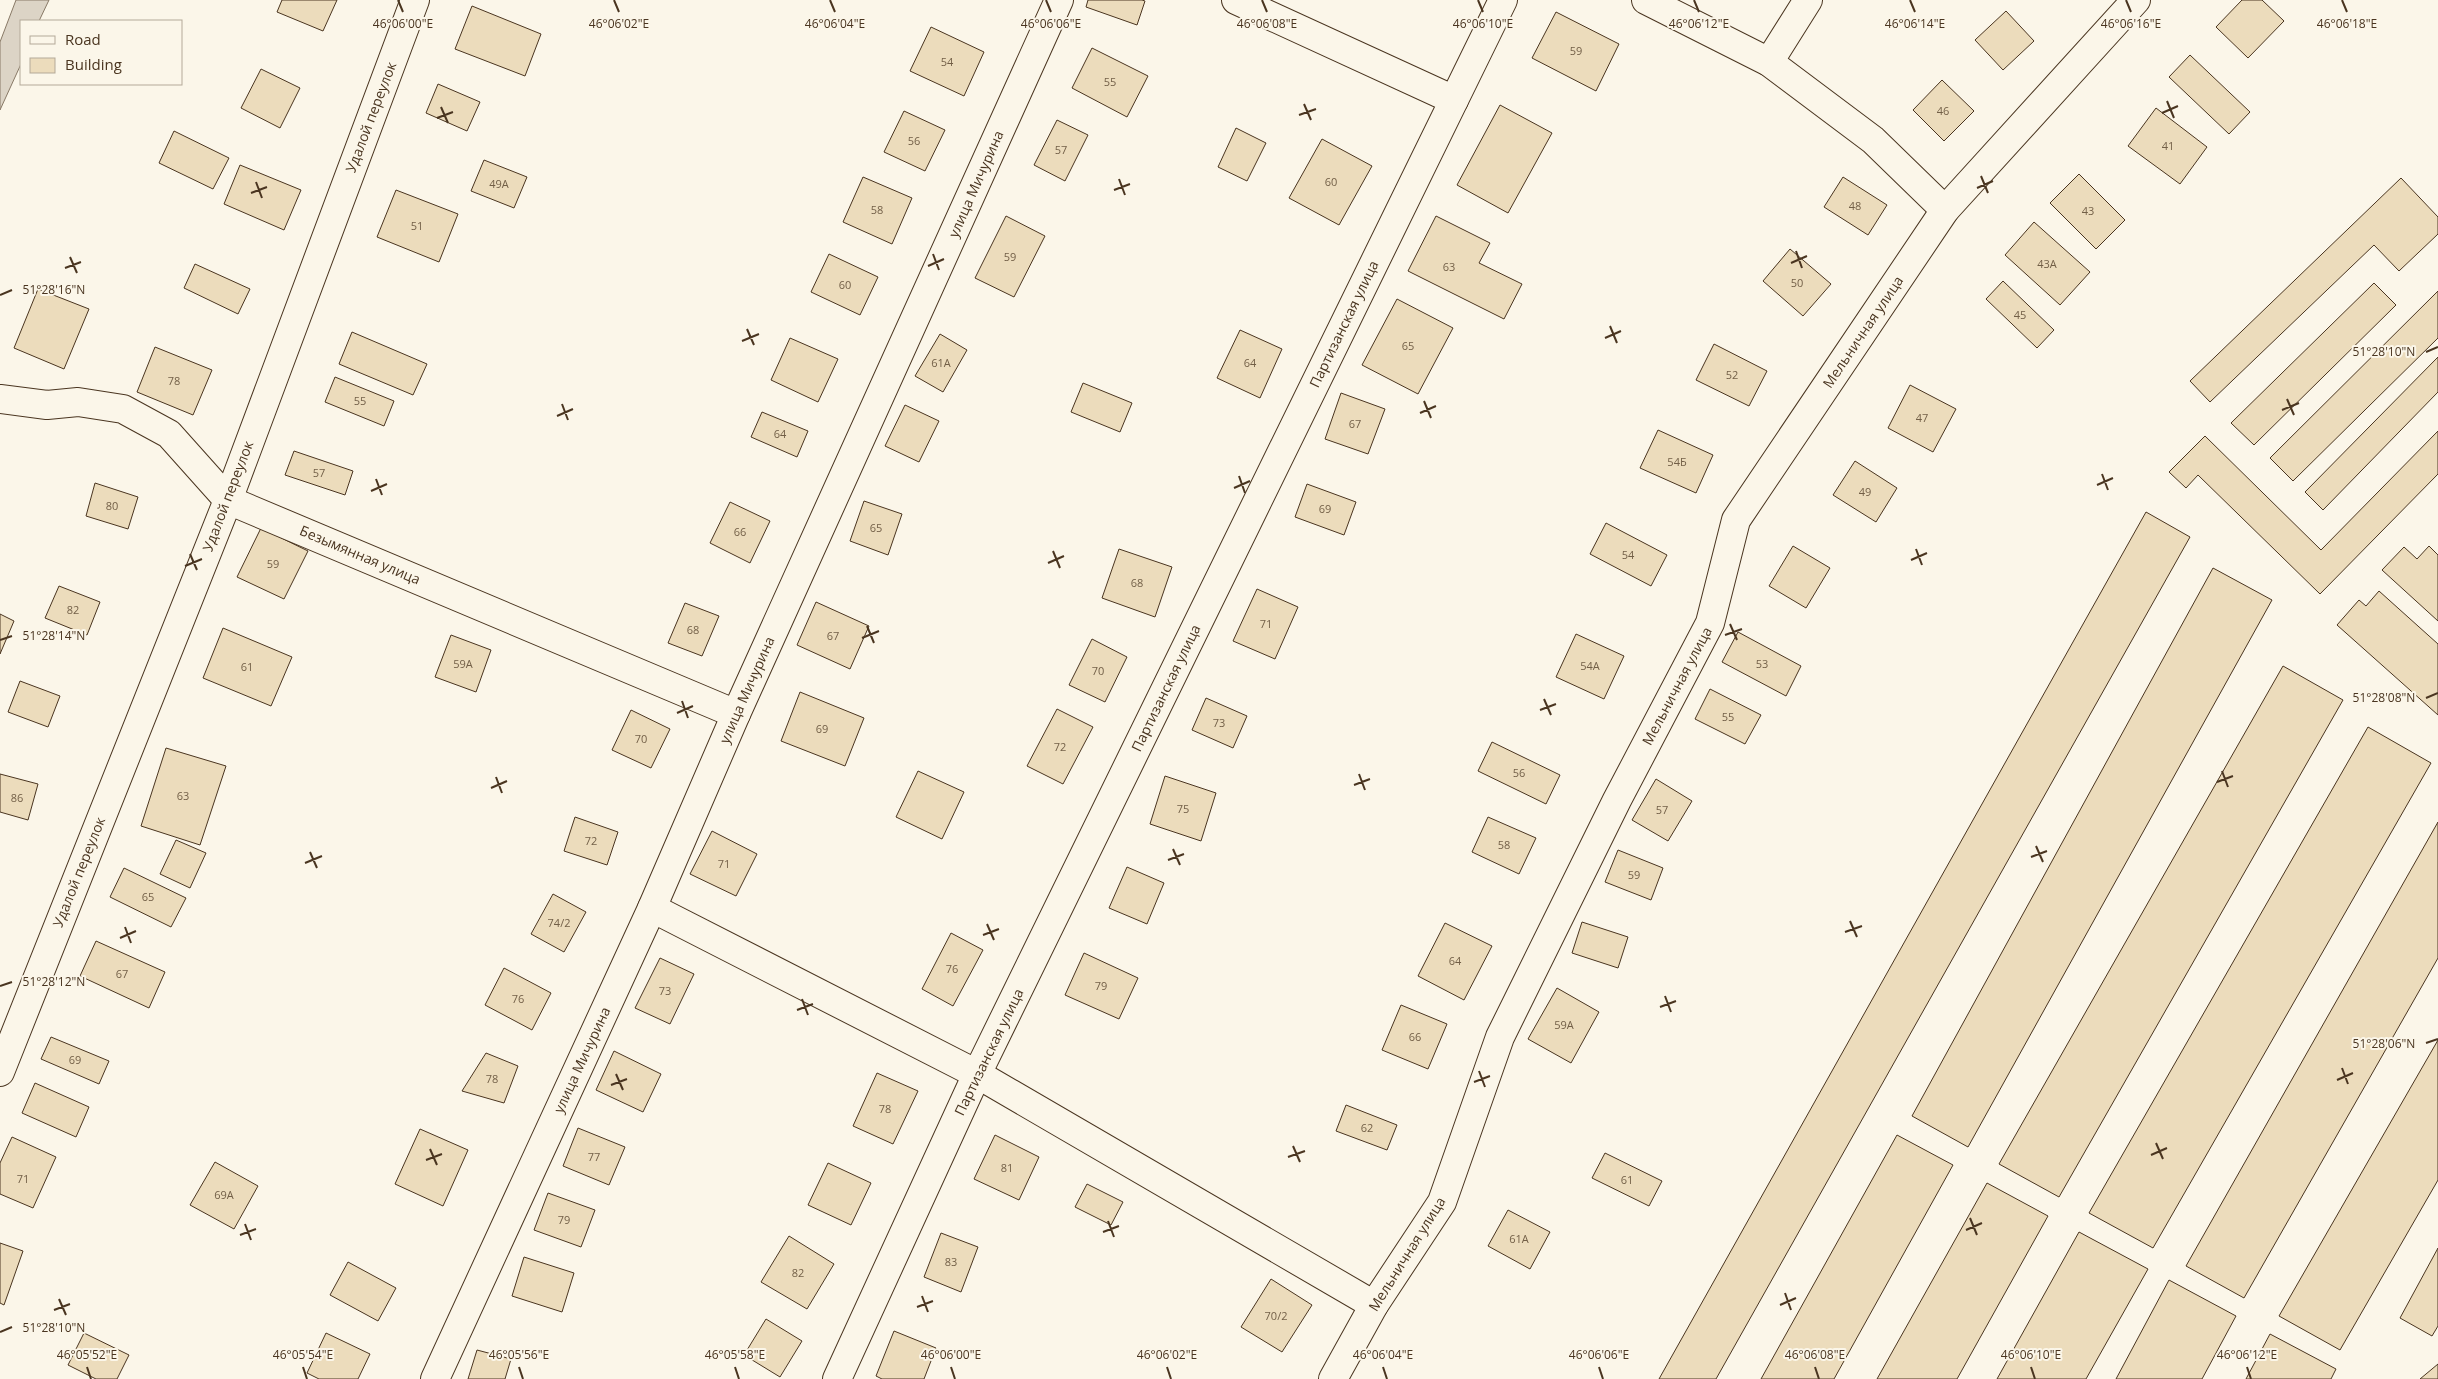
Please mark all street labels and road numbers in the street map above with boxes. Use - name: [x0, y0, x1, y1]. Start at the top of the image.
- street label: Удалой переулок: [341, 58, 401, 175]
- street label: улица Мичурина: [943, 127, 1008, 240]
- street label: Партизанская улица: [1305, 257, 1383, 390]
- street label: Мельничная улица: [1818, 272, 1907, 392]
- street label: Удалой переулок: [198, 437, 258, 554]
- street label: Безымянная улица: [297, 521, 423, 589]
- street label: Партизанская улица: [1127, 621, 1205, 754]
- street label: Мельничная улица: [1637, 623, 1716, 748]
- street label: улица Мичурина: [714, 633, 779, 746]
- street label: Удалой переулок: [48, 813, 110, 930]
- street label: Партизанская улица: [950, 985, 1028, 1118]
- street label: улица Мичурина: [549, 1004, 615, 1116]
- street label: Мельничная улица: [1364, 1193, 1449, 1315]

